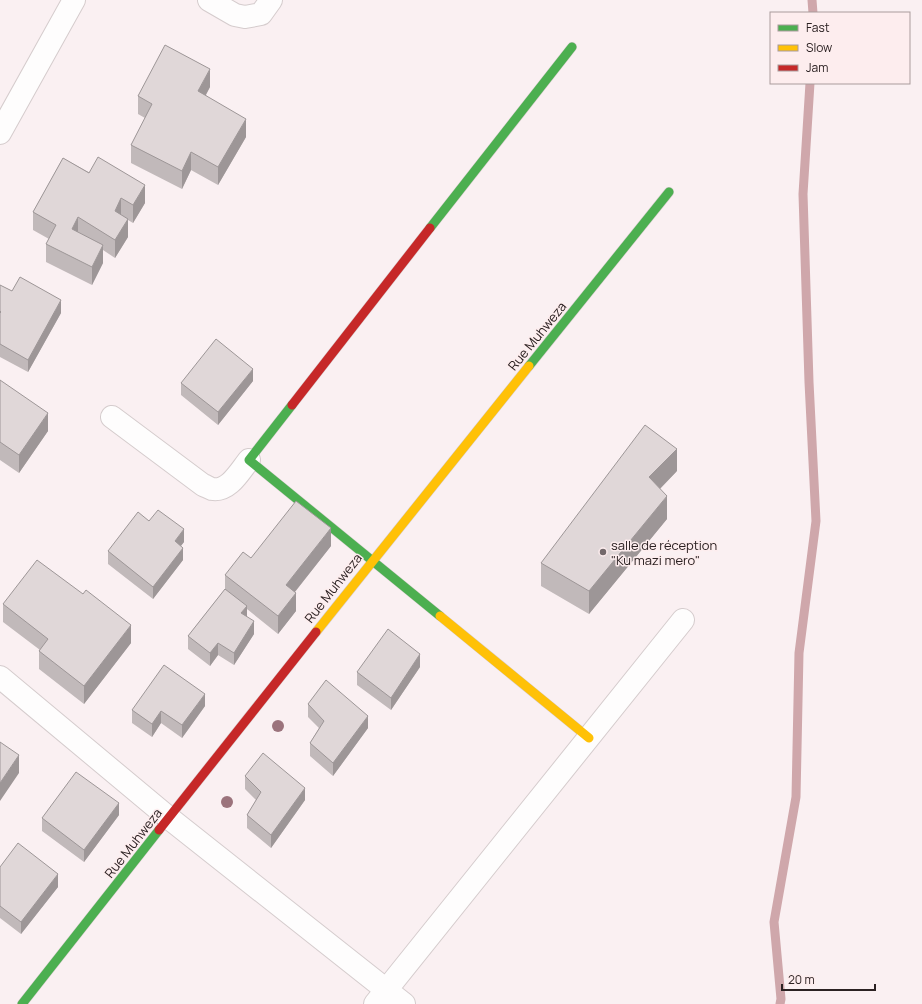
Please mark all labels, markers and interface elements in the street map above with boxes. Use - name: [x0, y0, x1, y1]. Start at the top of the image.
- legend: [770, 12, 910, 84]
- text: Fast: [806, 19, 830, 36]
- text: Slow: [806, 39, 832, 56]
- text: Jam: [806, 59, 828, 76]
- street label: Rue Muhweza: [504, 298, 570, 374]
- place label: salle de réception "Ku mazi mero": [611, 536, 717, 569]
- marker: salle de réception "Ku mazi mero": [598, 547, 608, 557]
- street label: Rue Muhweza: [300, 550, 366, 626]
- street label: Rue Muhweza: [100, 805, 166, 881]
- scale bar: [782, 966, 875, 992]
- text: 20 m: [788, 971, 815, 988]

